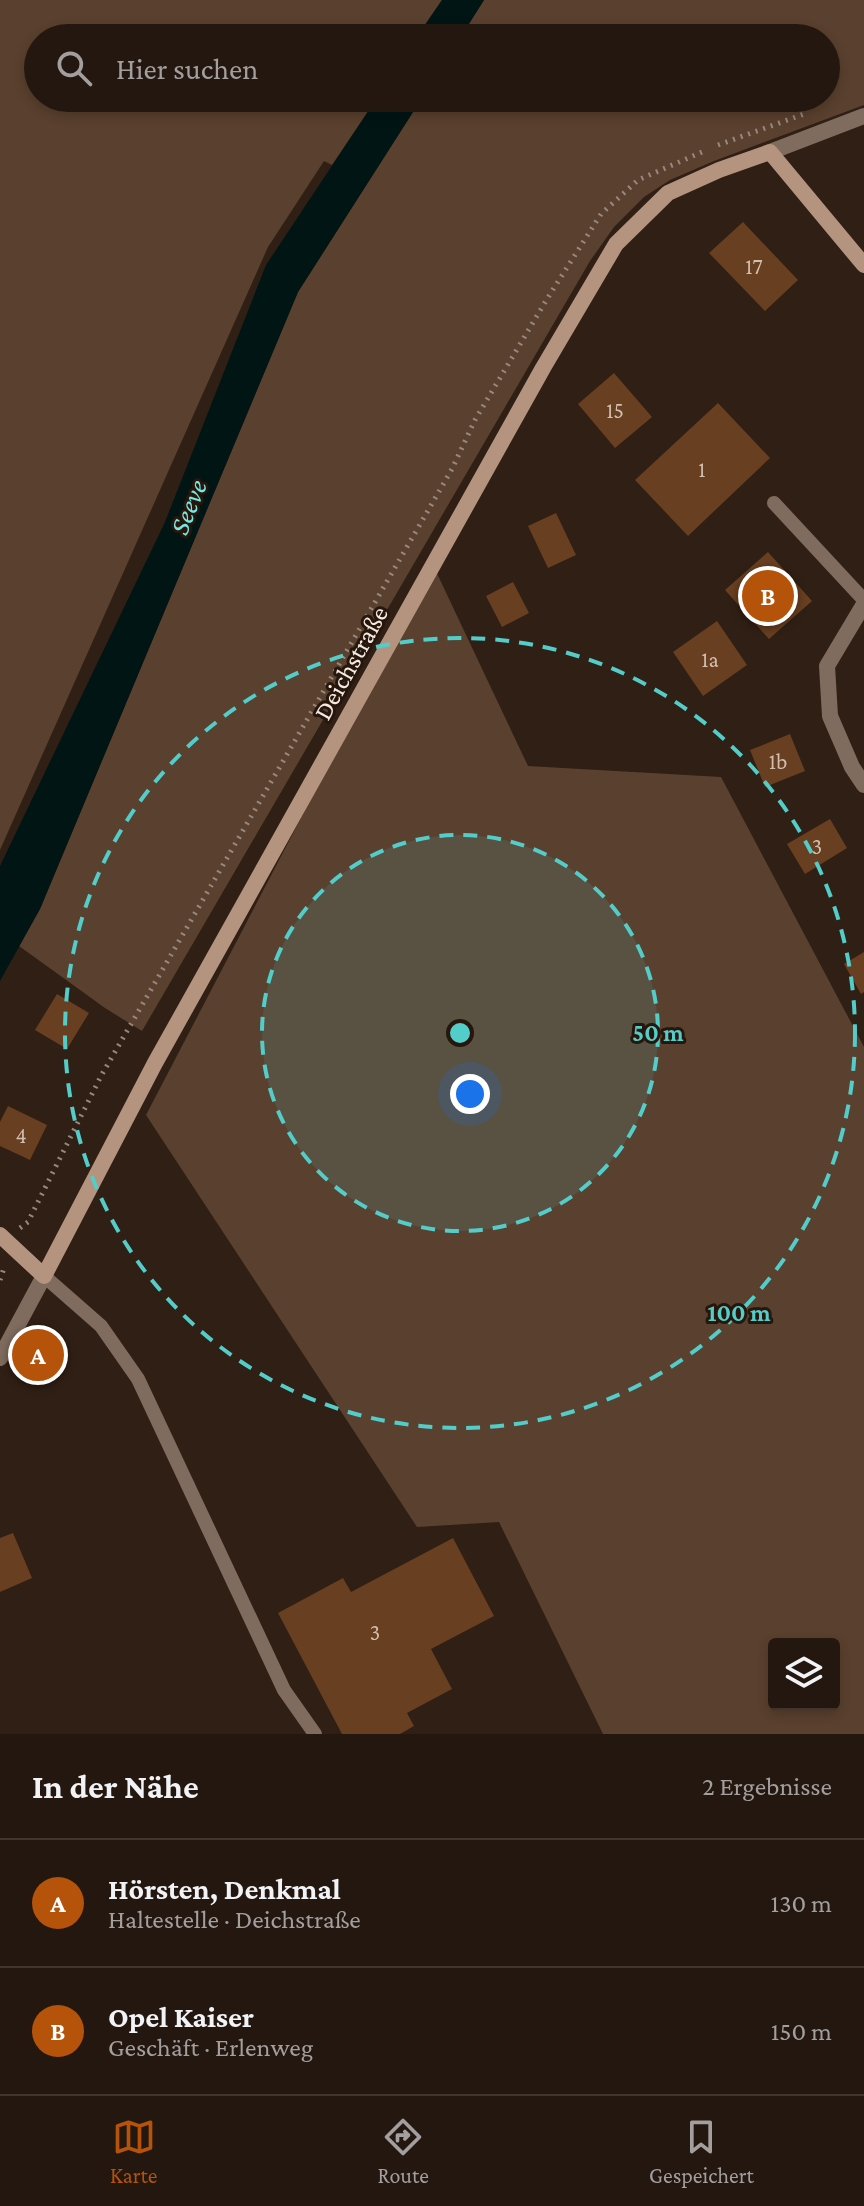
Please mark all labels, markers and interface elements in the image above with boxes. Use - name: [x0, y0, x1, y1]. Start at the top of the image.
- search box: [24, 24, 840, 112]
- icon: search: [52, 46, 96, 90]
- text: Hier suchen: [116, 52, 258, 85]
- house number: 17: [745, 254, 763, 279]
- house number: 15: [606, 398, 624, 423]
- house number: 1: [698, 457, 706, 482]
- water label: Seeve: [163, 475, 213, 539]
- pin: B: [742, 566, 794, 626]
- street label: Deichstraße: [308, 601, 394, 725]
- house number: 1a: [701, 647, 719, 672]
- house number: 1b: [769, 749, 787, 774]
- house number: 3: [812, 834, 822, 859]
- centre of rings: [446, 1019, 474, 1047]
- text: 50 m: [632, 1019, 684, 1046]
- your location: [450, 1074, 490, 1114]
- house number: 4: [15, 1123, 27, 1148]
- text: 100 m: [707, 1299, 771, 1326]
- pin: A: [12, 1325, 64, 1385]
- house number: 3: [370, 1620, 380, 1645]
- map controls: [768, 1638, 840, 1710]
- button: layers: [768, 1638, 840, 1710]
- text: In der Nähe: [32, 1768, 199, 1805]
- text: 2 Ergebnisse: [702, 1772, 832, 1801]
- text: Hörsten, Denkmal: [108, 1872, 341, 1905]
- text: A: [50, 1889, 66, 1918]
- text: 130 m: [771, 1889, 832, 1918]
- text: Haltestelle · Deichstraße: [108, 1905, 361, 1934]
- text: Opel Kaiser: [108, 2000, 254, 2033]
- text: B: [50, 2017, 66, 2046]
- text: 150 m: [771, 2017, 832, 2046]
- text: Geschäft · Erlenweg: [108, 2033, 313, 2062]
- tab: Karte: [110, 2115, 157, 2188]
- tab: Route: [378, 2115, 429, 2188]
- tab: Gespeichert: [649, 2115, 754, 2188]

